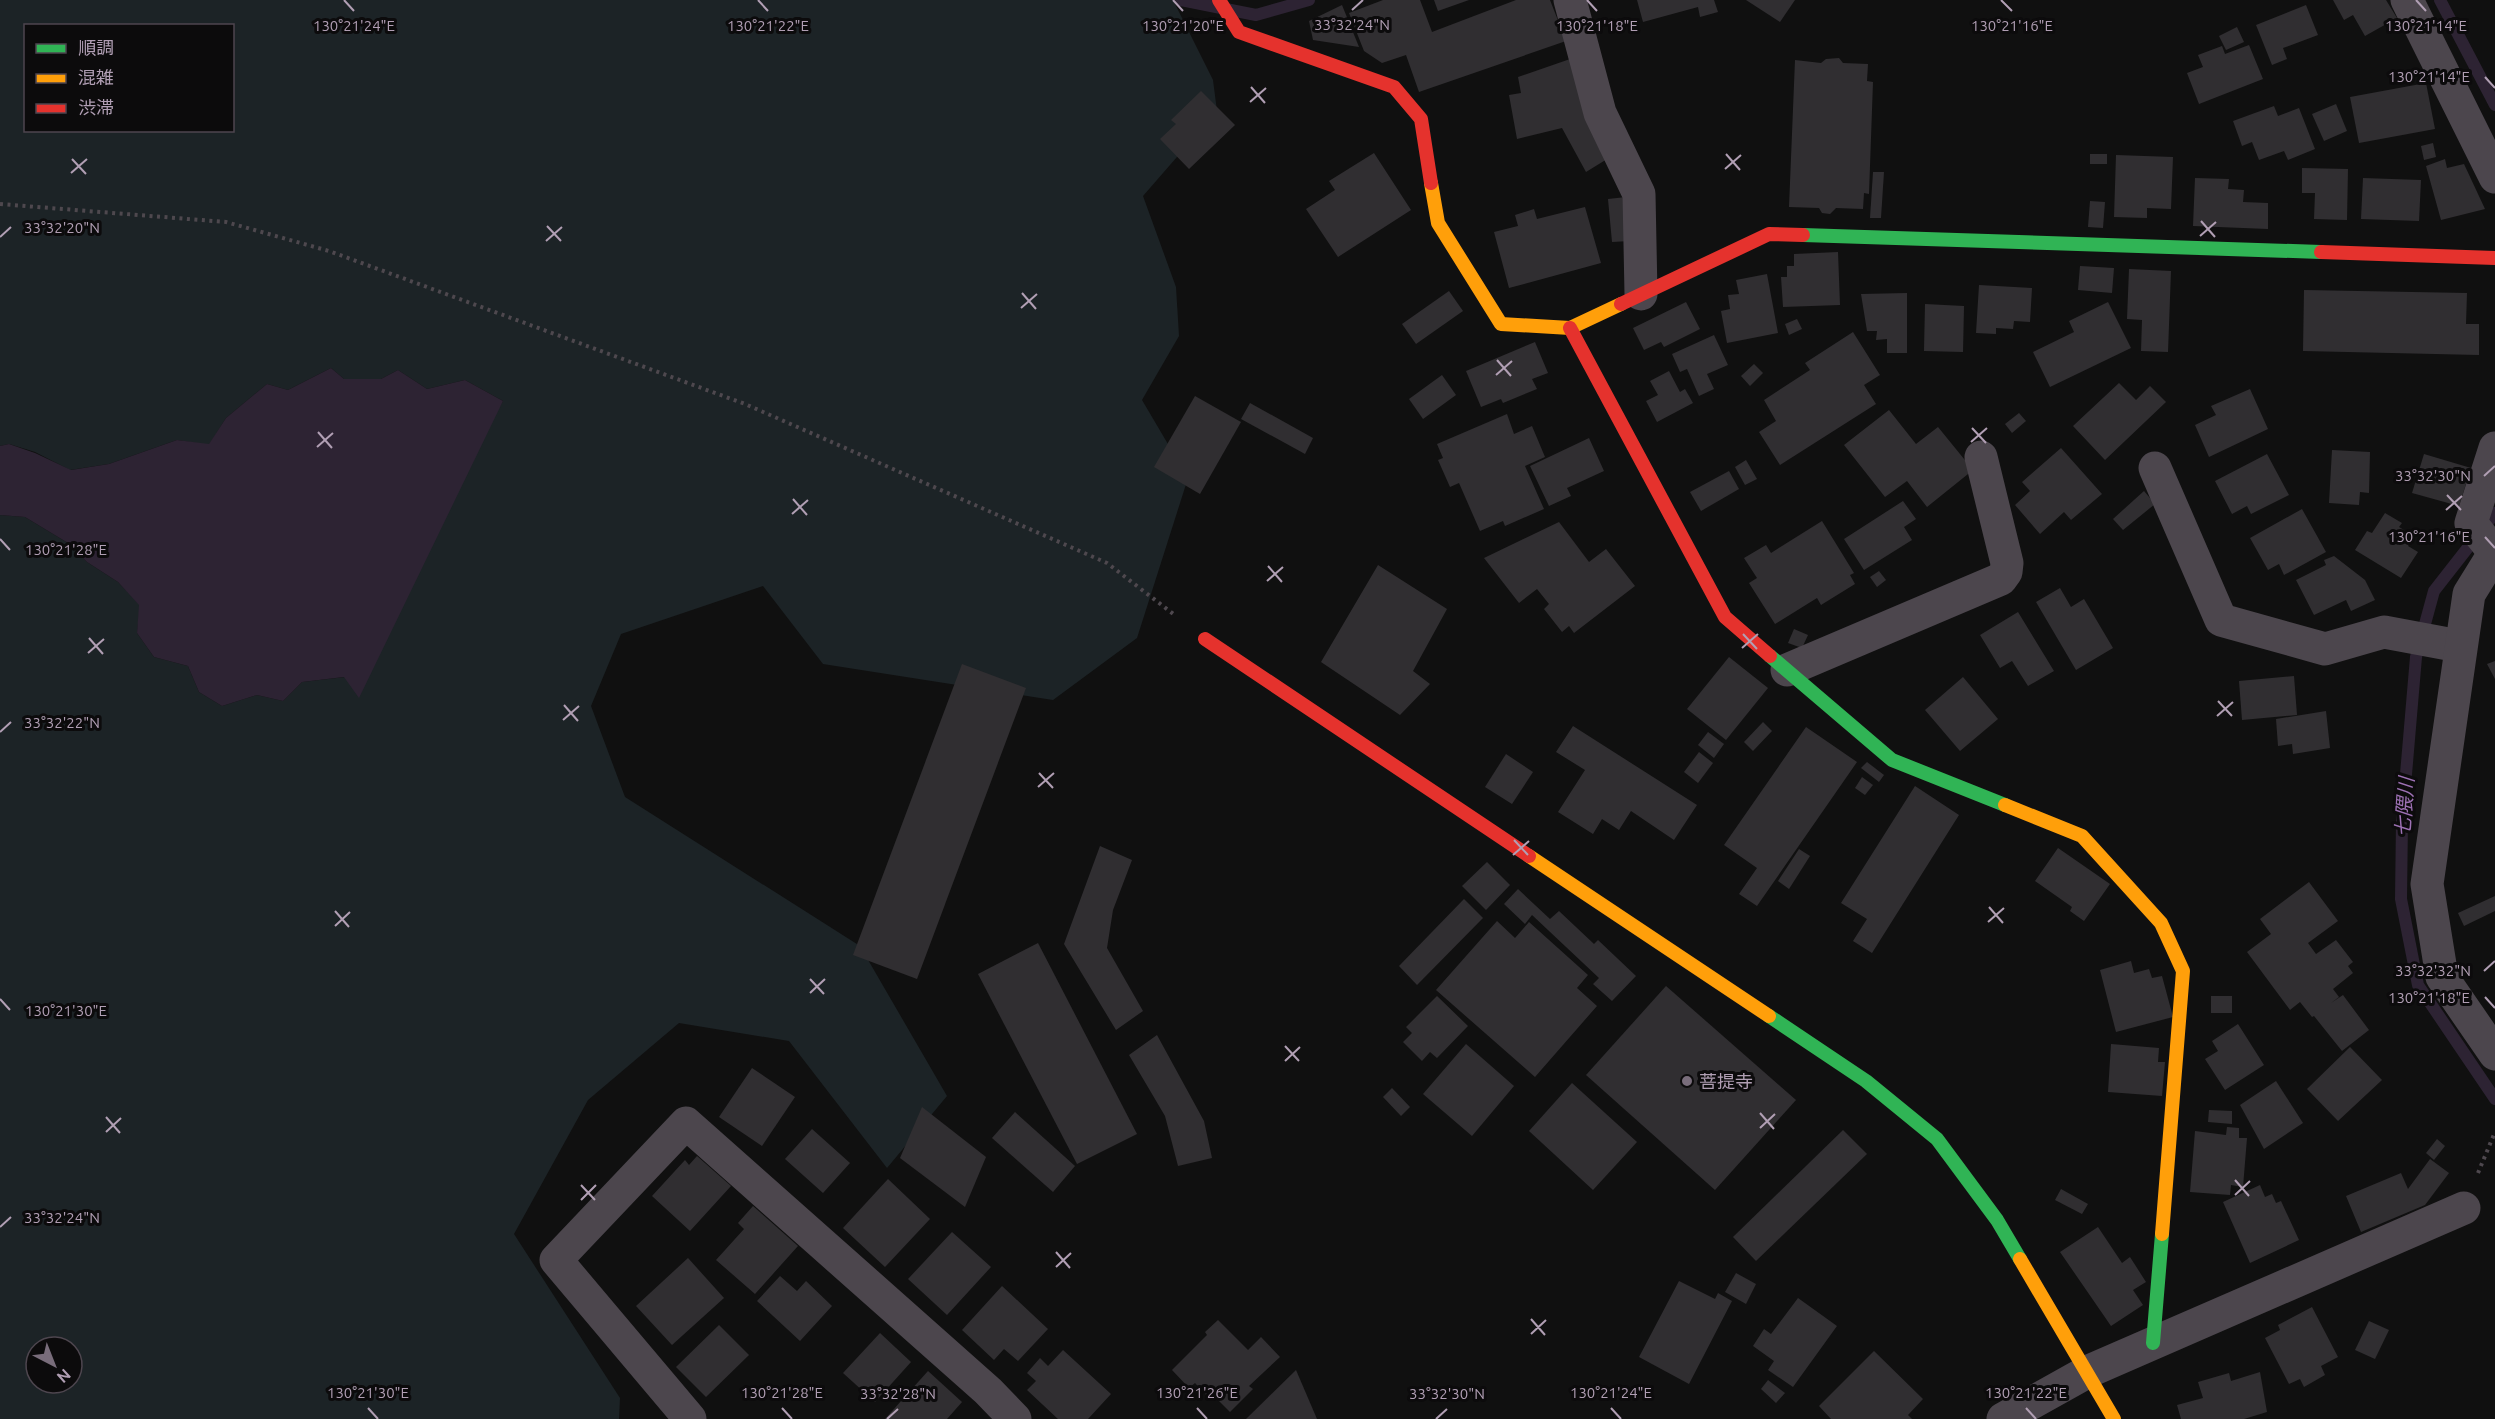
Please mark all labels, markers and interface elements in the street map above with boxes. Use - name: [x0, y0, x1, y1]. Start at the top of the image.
- text: 33°32'24"N: [1314, 16, 1390, 33]
- text: 130°21'24"E: [313, 17, 395, 34]
- text: 130°21'22"E: [727, 17, 809, 34]
- text: 130°21'20"E: [1142, 17, 1224, 34]
- text: 130°21'18"E: [1556, 17, 1638, 34]
- text: 130°21'16"E: [1971, 17, 2053, 34]
- text: 130°21'14"E: [2385, 17, 2467, 34]
- legend: [24, 24, 234, 132]
- text: 順調: [78, 37, 114, 57]
- text: 混雑: [78, 67, 114, 87]
- text: 130°21'14"E: [2388, 68, 2470, 85]
- text: 渋滞: [78, 97, 114, 117]
- text: 33°32'20"N: [24, 219, 100, 236]
- text: 33°32'30"N: [2395, 467, 2471, 484]
- text: 130°21'16"E: [2388, 528, 2470, 545]
- text: 130°21'28"E: [25, 541, 107, 558]
- text: 33°32'22"N: [24, 714, 100, 731]
- water label: 七隈川: [2390, 774, 2418, 838]
- text: 33°32'32"N: [2395, 962, 2471, 979]
- text: 130°21'18"E: [2388, 989, 2470, 1006]
- text: 130°21'30"E: [25, 1002, 107, 1019]
- place label: 菩提寺: [1699, 1071, 1753, 1091]
- marker: 菩提寺: [1680, 1074, 1694, 1088]
- text: 33°32'24"N: [24, 1209, 100, 1226]
- north arrow: [24, 1335, 84, 1395]
- text: N: [54, 1365, 74, 1387]
- text: 130°21'30"E: [327, 1384, 409, 1401]
- text: 130°21'28"E: [741, 1384, 823, 1401]
- text: 130°21'26"E: [1156, 1384, 1238, 1401]
- text: 130°21'24"E: [1570, 1384, 1652, 1401]
- text: 130°21'22"E: [1985, 1384, 2067, 1401]
- text: 33°32'28"N: [860, 1385, 936, 1402]
- text: 33°32'30"N: [1409, 1385, 1485, 1402]

